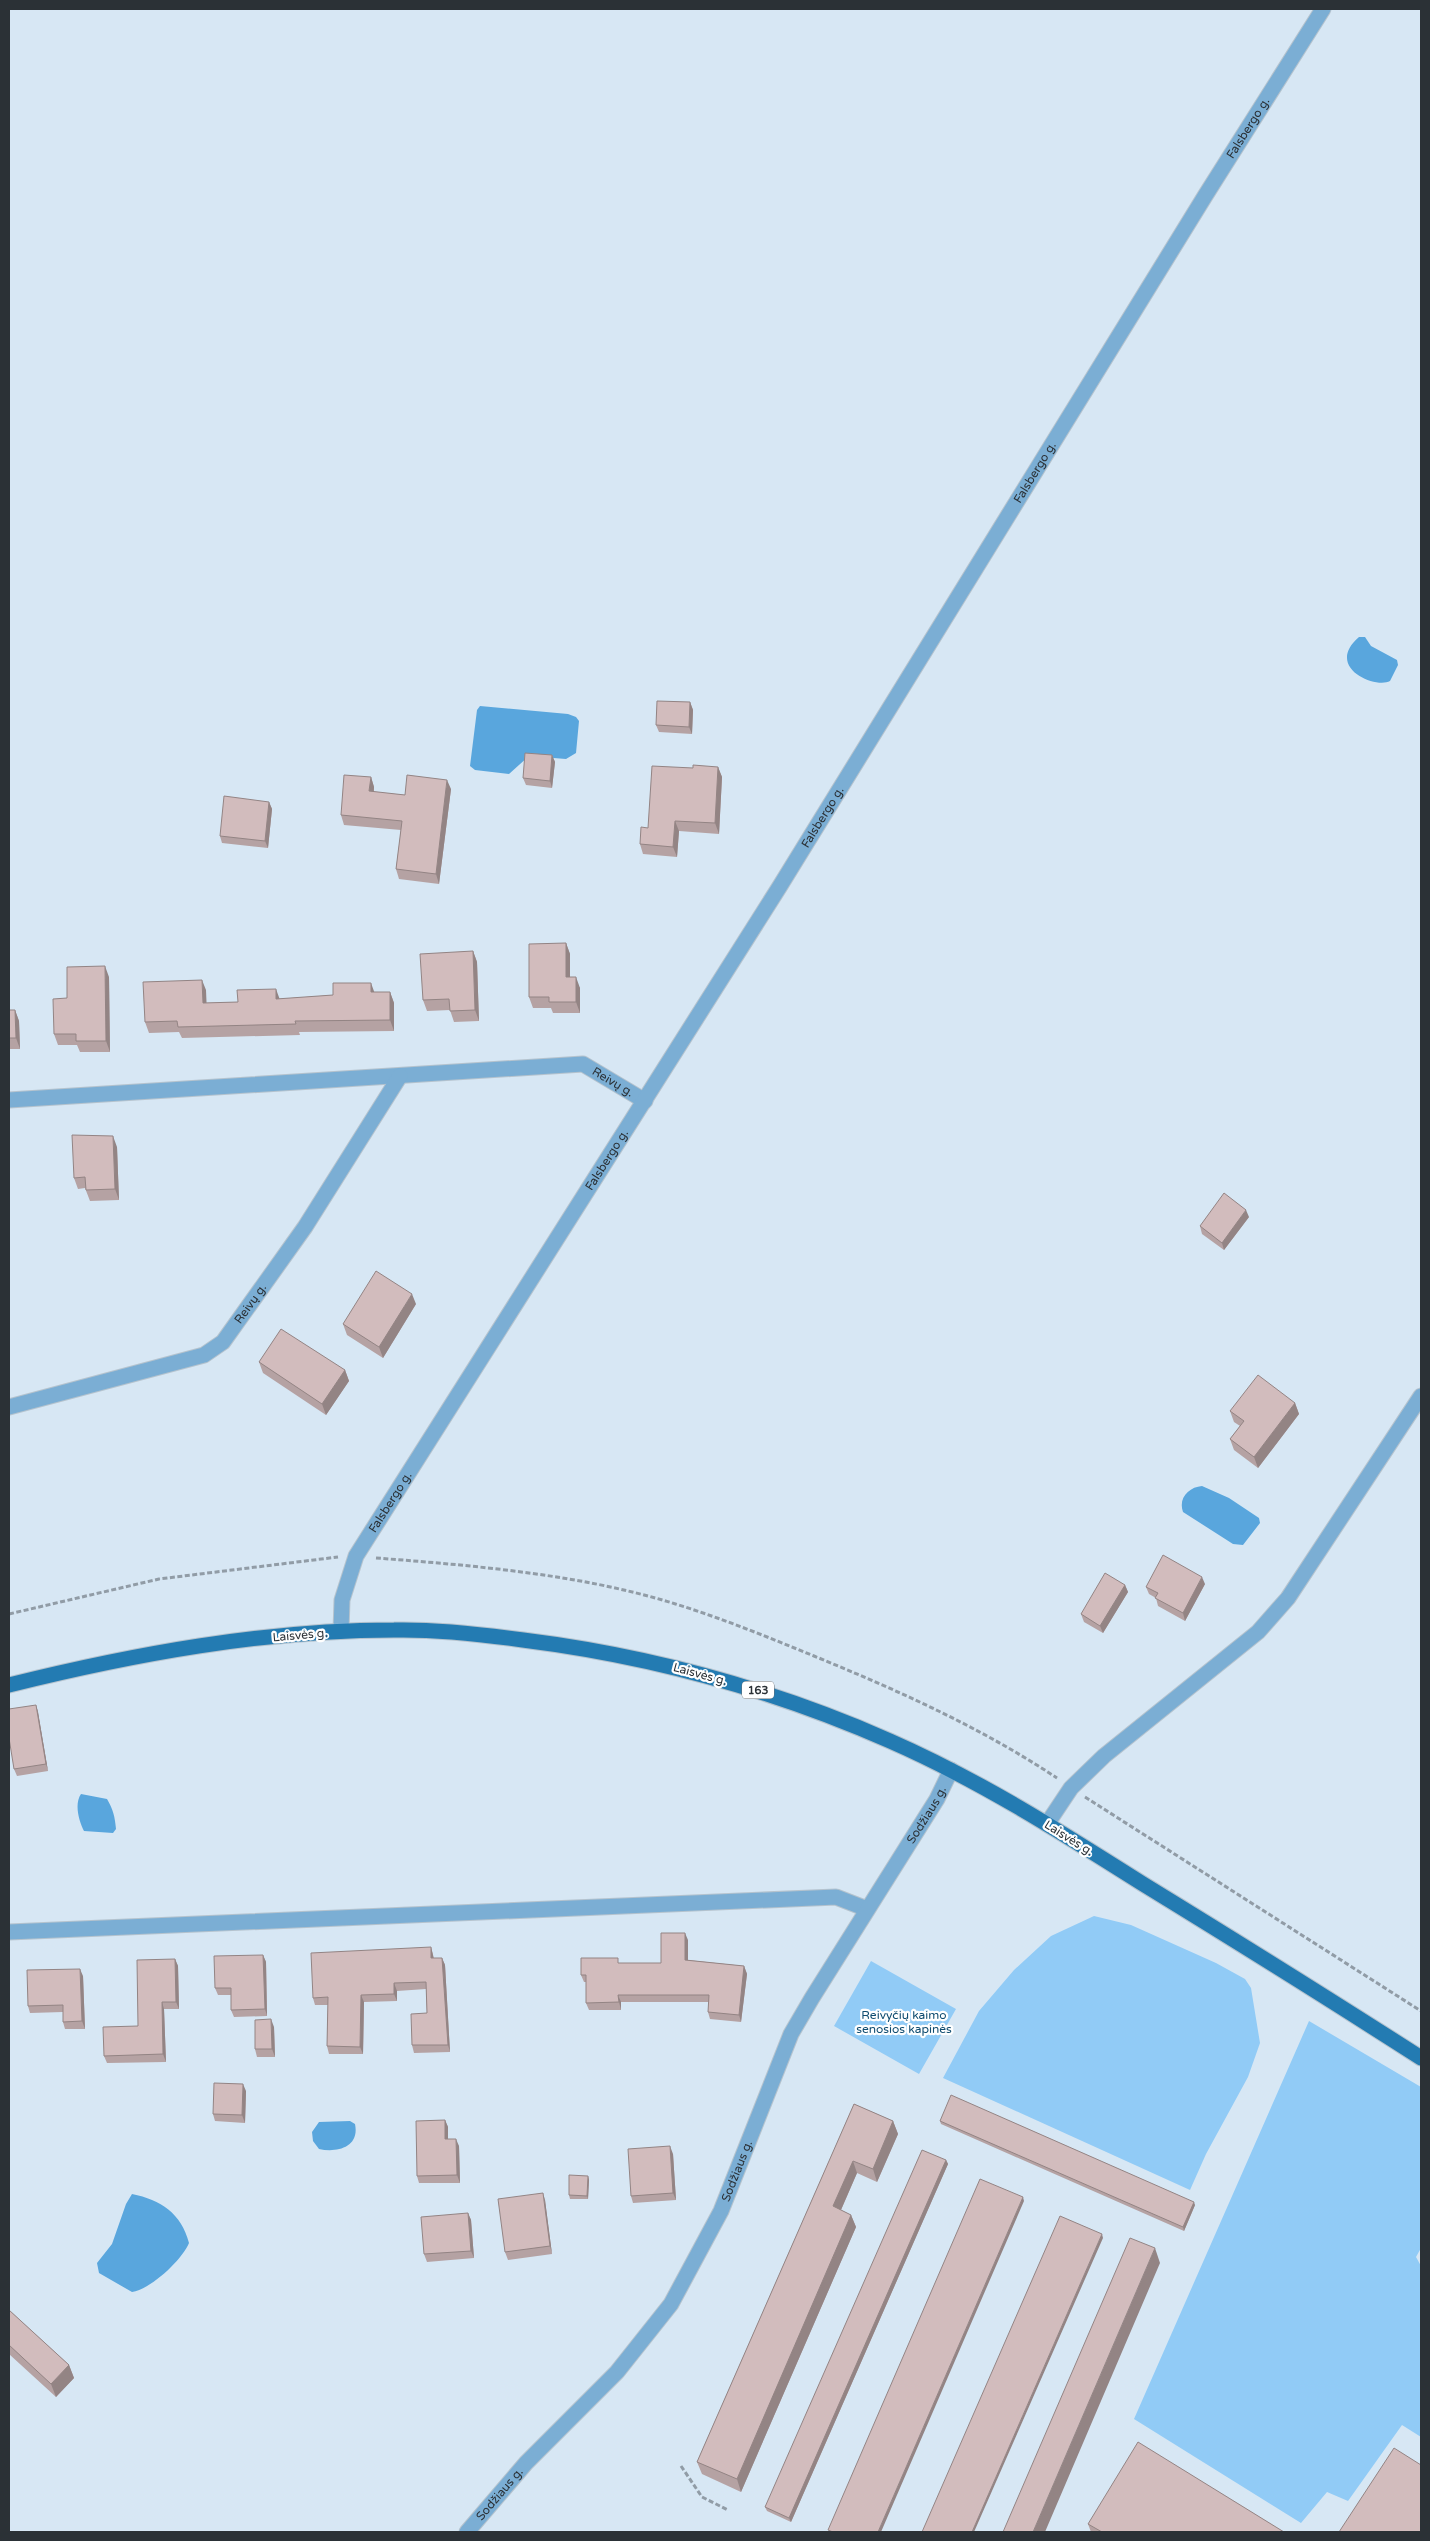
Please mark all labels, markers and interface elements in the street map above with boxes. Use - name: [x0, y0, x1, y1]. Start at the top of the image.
- street label: Falsbergo g.: [1224, 95, 1272, 161]
- street label: Falsbergo g.: [1011, 439, 1059, 505]
- street label: Falsbergo g.: [798, 784, 847, 850]
- street label: Reivų g.: [590, 1064, 636, 1100]
- street label: Falsbergo g.: [582, 1127, 631, 1193]
- street label: Reivų g.: [231, 1281, 269, 1326]
- street label: Falsbergo g.: [366, 1469, 415, 1535]
- street label: Laisvės g.: [272, 1626, 328, 1644]
- street label: Laisvės g.: [672, 1660, 728, 1688]
- road number: 163: [742, 1682, 774, 1698]
- street label: Sodžiaus g.: [904, 1784, 949, 1846]
- street label: Laisvės g.: [1042, 1817, 1096, 1859]
- park label: Reivyčių kaimo senosios kapinės: [856, 2008, 952, 2036]
- street label: Sodžiaus g.: [718, 2138, 755, 2204]
- street label: Sodžiaus g.: [473, 2465, 526, 2523]

